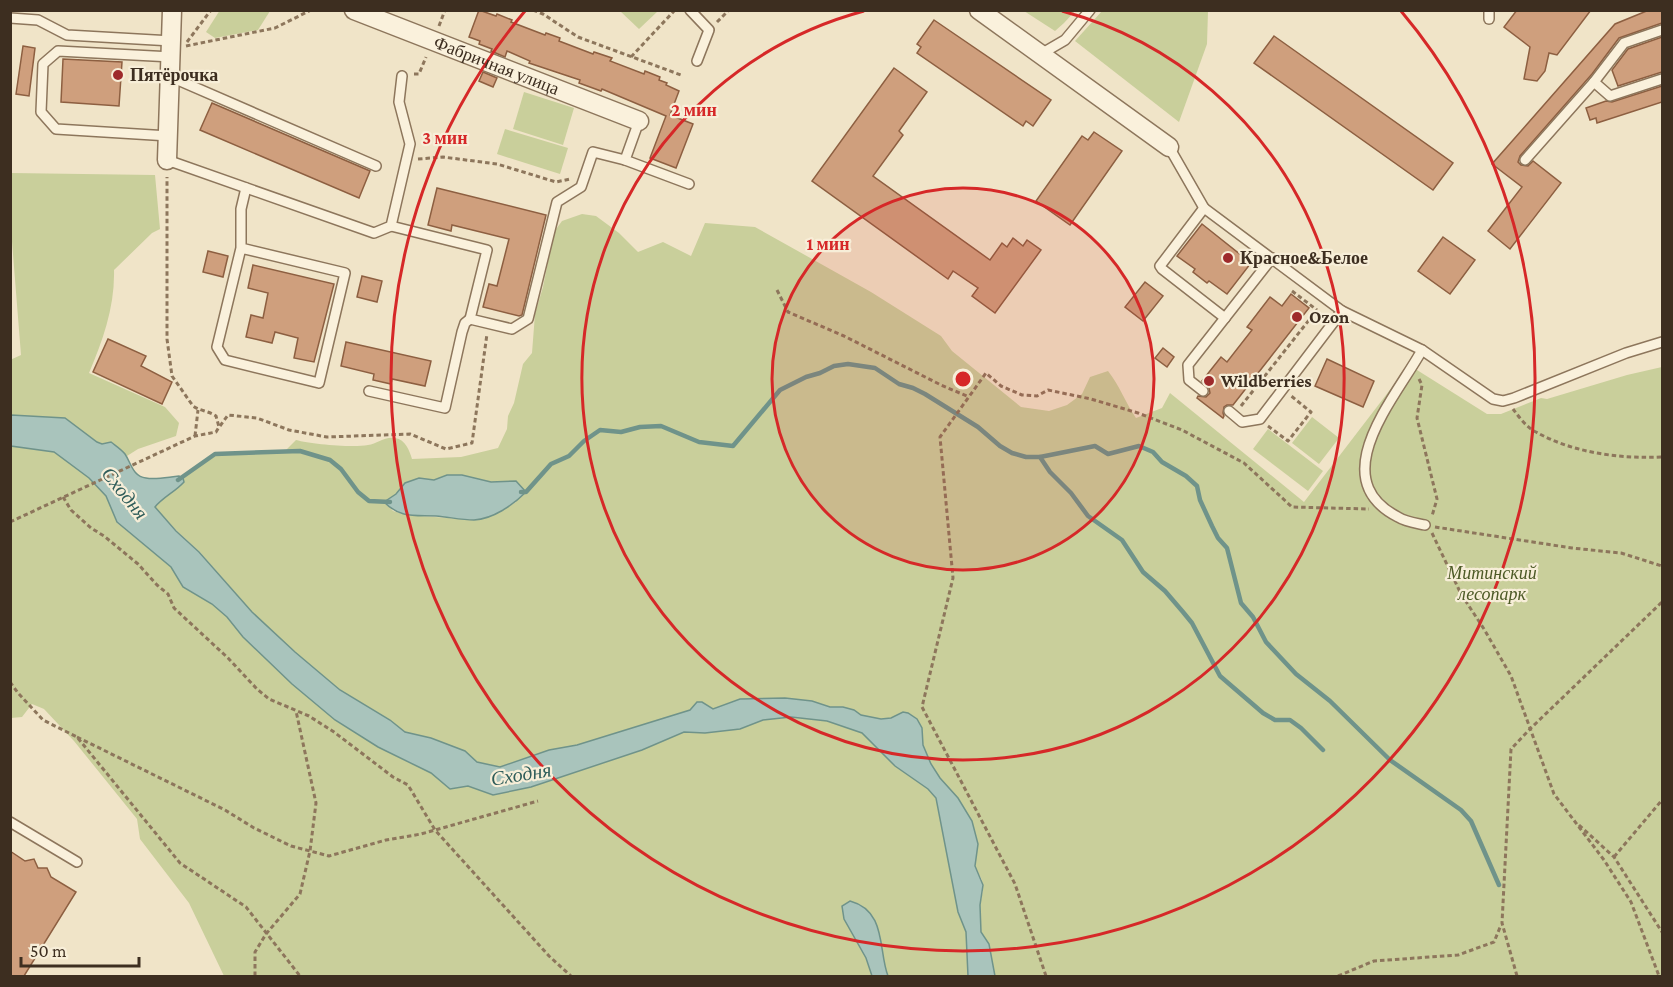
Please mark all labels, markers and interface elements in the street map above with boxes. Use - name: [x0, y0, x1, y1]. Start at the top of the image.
- street label: Фабричная улица: [431, 32, 562, 99]
- place label: Пятёрочка: [130, 65, 218, 85]
- marker: Пятёрочка: [111, 68, 125, 82]
- text: 2 мин: [671, 100, 717, 120]
- text: 3 мин: [422, 128, 468, 148]
- text: 1 мин: [806, 234, 850, 254]
- place label: Красное&Белое: [1240, 248, 1368, 268]
- marker: Красное&Белое: [1221, 251, 1235, 265]
- place label: Ozon: [1309, 307, 1350, 327]
- marker: Ozon: [1290, 310, 1304, 324]
- centre of rings: [953, 369, 973, 389]
- place label: Wildberries: [1220, 371, 1312, 391]
- marker: Wildberries: [1202, 374, 1216, 388]
- water label: Сходня: [97, 462, 153, 524]
- park label: Митинский лесопарк: [1446, 563, 1537, 604]
- water label: Сходня: [489, 758, 553, 790]
- scale bar: [21, 930, 140, 968]
- text: 50 m: [30, 941, 67, 961]

